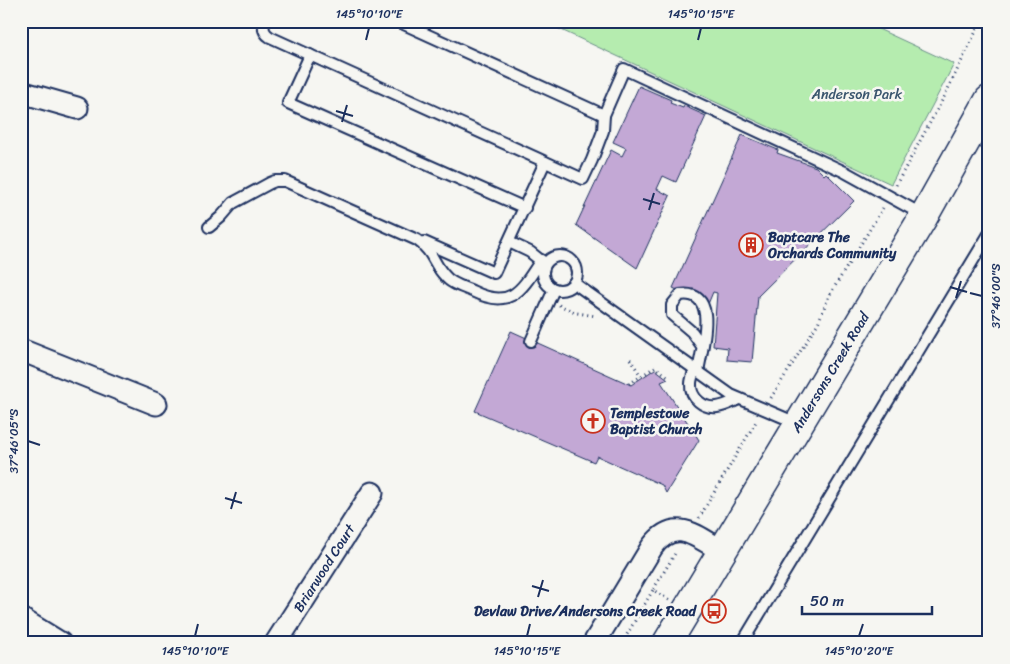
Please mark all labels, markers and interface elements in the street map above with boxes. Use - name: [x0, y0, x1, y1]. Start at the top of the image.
- text: 145°10'10"E: [336, 3, 404, 25]
- text: 145°10'15"E: [668, 3, 736, 25]
- park label: Anderson Park: [811, 82, 903, 107]
- place label: Baptcare The Orchards Community: [767, 225, 897, 266]
- building icon: Baptcare The Orchards Community: [738, 232, 764, 258]
- text: 37°46'00"S: [985, 263, 1007, 329]
- street label: Andersons Creek Road: [783, 306, 877, 438]
- place label: Templestowe Baptist Church: [610, 401, 703, 442]
- text: 37°46'05"S: [3, 408, 25, 473]
- church icon: Templestowe Baptist Church: [580, 408, 606, 434]
- street label: Briarwood Court: [286, 518, 362, 617]
- scale bar: [802, 584, 932, 616]
- text: 50 m: [810, 588, 845, 614]
- bus stop icon: Devlaw Drive/Andersons Creek Road: [701, 598, 727, 624]
- place label: Devlaw Drive/Andersons Creek Road: [474, 599, 698, 624]
- text: 145°10'10"E: [162, 640, 230, 662]
- text: 145°10'15"E: [494, 640, 562, 662]
- text: 145°10'20"E: [825, 640, 895, 662]

